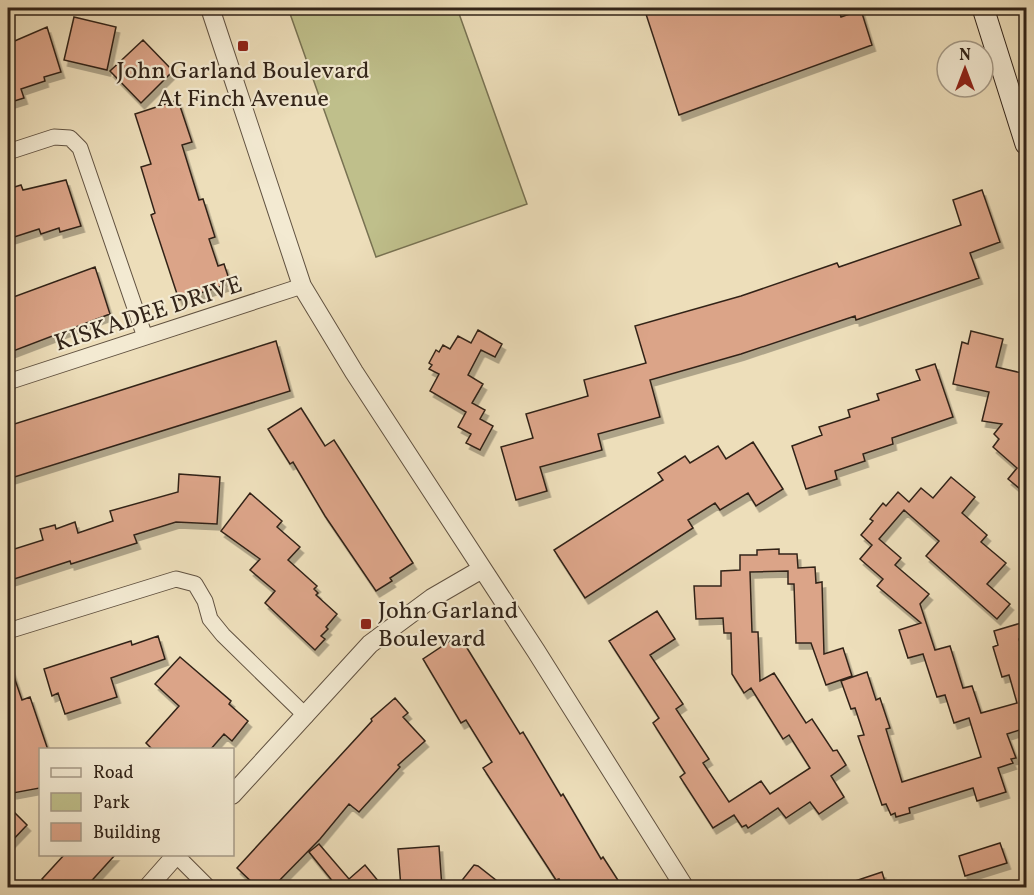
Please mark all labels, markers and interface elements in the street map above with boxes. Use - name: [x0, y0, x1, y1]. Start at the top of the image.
- marker: John Garland Boulevard At Finch Avenue: [236, 39, 250, 53]
- north arrow: [935, 39, 995, 99]
- text: N: [959, 45, 971, 67]
- place label: John Garland Boulevard At Finch Avenue: [117, 55, 369, 117]
- street label: KISKADEE DRIVE: [50, 269, 247, 361]
- place label: John Garland Boulevard: [378, 595, 518, 657]
- marker: John Garland Boulevard: [359, 617, 373, 631]
- legend: [39, 748, 234, 856]
- text: Road: [93, 761, 134, 786]
- text: Park: [93, 791, 130, 816]
- text: Building: [93, 821, 161, 846]

